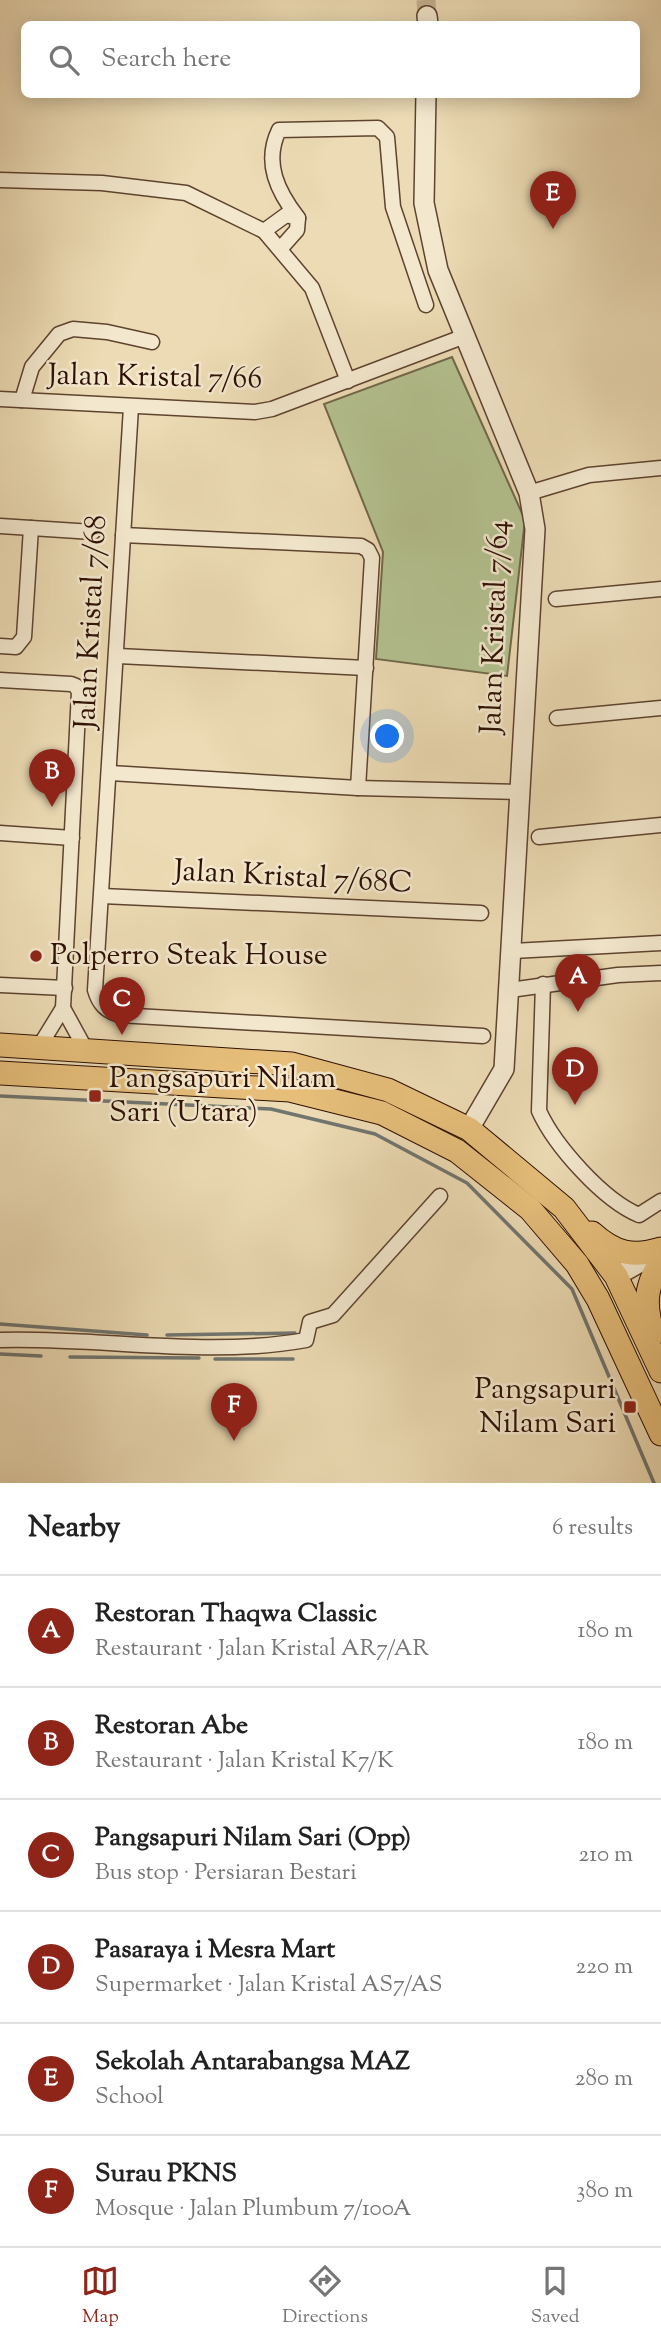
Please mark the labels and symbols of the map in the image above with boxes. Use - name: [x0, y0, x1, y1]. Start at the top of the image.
- pin: E: [530, 171, 576, 229]
- street label: Jalan Kristal 7/66: [45, 355, 263, 401]
- street label: Jalan Kristal 7/68: [65, 514, 119, 732]
- street label: Jalan Kristal 7/64: [471, 519, 521, 737]
- your location: [370, 719, 404, 753]
- pin: B: [29, 749, 75, 807]
- street label: Jalan Kristal 7/68C: [171, 850, 413, 906]
- place label: Polperro Steak House: [50, 935, 328, 978]
- marker: Polperro Steak House: [28, 948, 44, 964]
- pin: A: [555, 954, 601, 1012]
- pin: C: [99, 977, 145, 1035]
- pin: D: [552, 1047, 598, 1105]
- place label: Pangsapuri Nilam Sari (Utara): [109, 1058, 336, 1135]
- marker: Pangsapuri Nilam Sari (Utara): [87, 1088, 103, 1104]
- place label: Pangsapuri Nilam Sari: [475, 1369, 616, 1446]
- pin: F: [211, 1383, 257, 1441]
- marker: Pangsapuri Nilam Sari: [622, 1399, 638, 1415]

